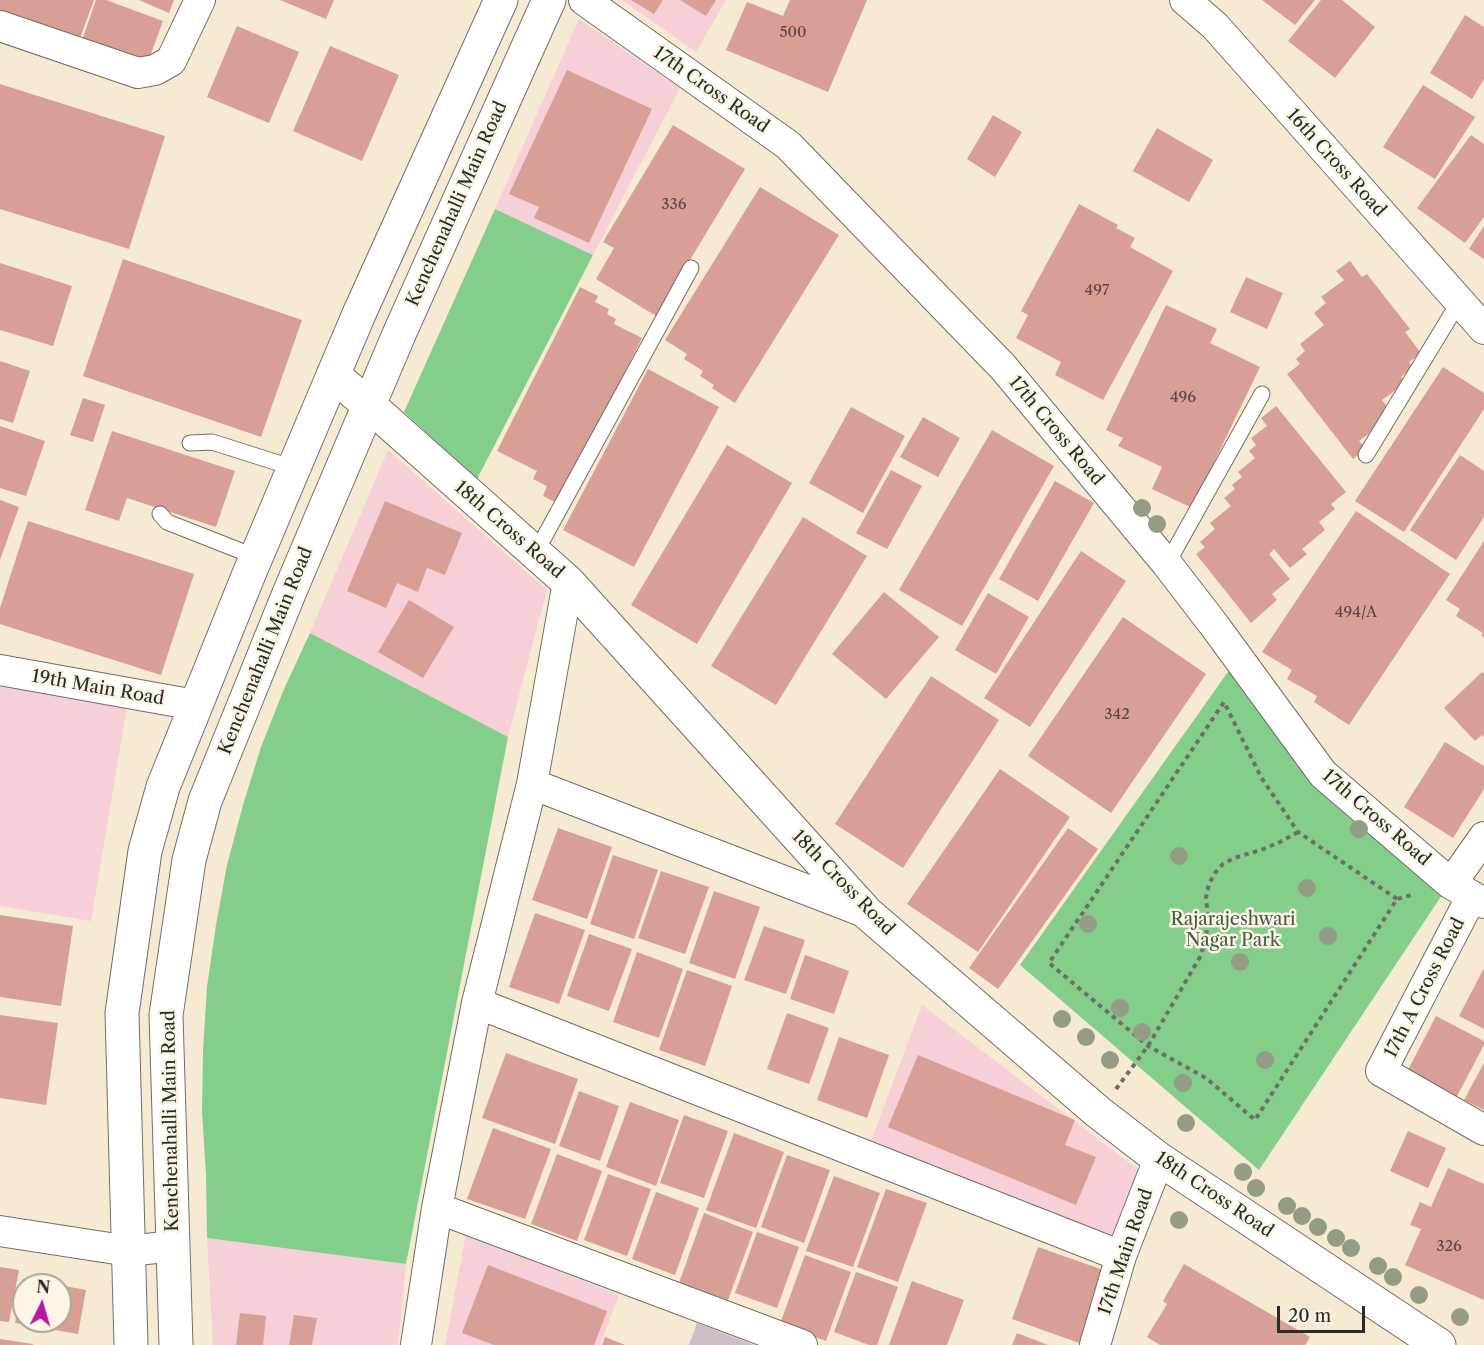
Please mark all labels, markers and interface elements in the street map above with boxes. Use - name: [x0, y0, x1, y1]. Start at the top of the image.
- house number: 500: [779, 24, 807, 42]
- street label: 17th Cross Road: [649, 42, 773, 138]
- street label: Kenchenahalli Main Road: [402, 98, 512, 310]
- street label: 16th Cross Road: [1282, 105, 1390, 221]
- house number: 336: [661, 196, 687, 214]
- house number: 497: [1085, 282, 1109, 300]
- street label: 17th Cross Road: [1004, 372, 1108, 490]
- house number: 496: [1170, 389, 1196, 407]
- street label: 18th Cross Road: [450, 477, 568, 583]
- street label: Kenchenahalli Main Road: [214, 544, 318, 758]
- house number: 494/A: [1335, 604, 1377, 622]
- street label: 19th Main Road: [30, 666, 166, 710]
- house number: 342: [1104, 706, 1130, 724]
- street label: 17th Cross Road: [1318, 765, 1434, 871]
- street label: 18th Cross Road: [787, 826, 899, 940]
- park label: Rajarajeshwari Nagar Park: [1170, 909, 1296, 952]
- street label: 17th A Cross Road: [1380, 914, 1470, 1062]
- street label: Kenchenahalli Main Road: [158, 1010, 184, 1232]
- street label: 18th Cross Road: [1151, 1147, 1277, 1243]
- street label: 17th Main Road: [1094, 1186, 1158, 1318]
- house number: 326: [1436, 1238, 1462, 1256]
- north arrow: [12, 1273, 72, 1333]
- text: N: [36, 1276, 51, 1298]
- scale bar: [1280, 1294, 1368, 1332]
- text: 20 m: [1288, 1305, 1331, 1327]

